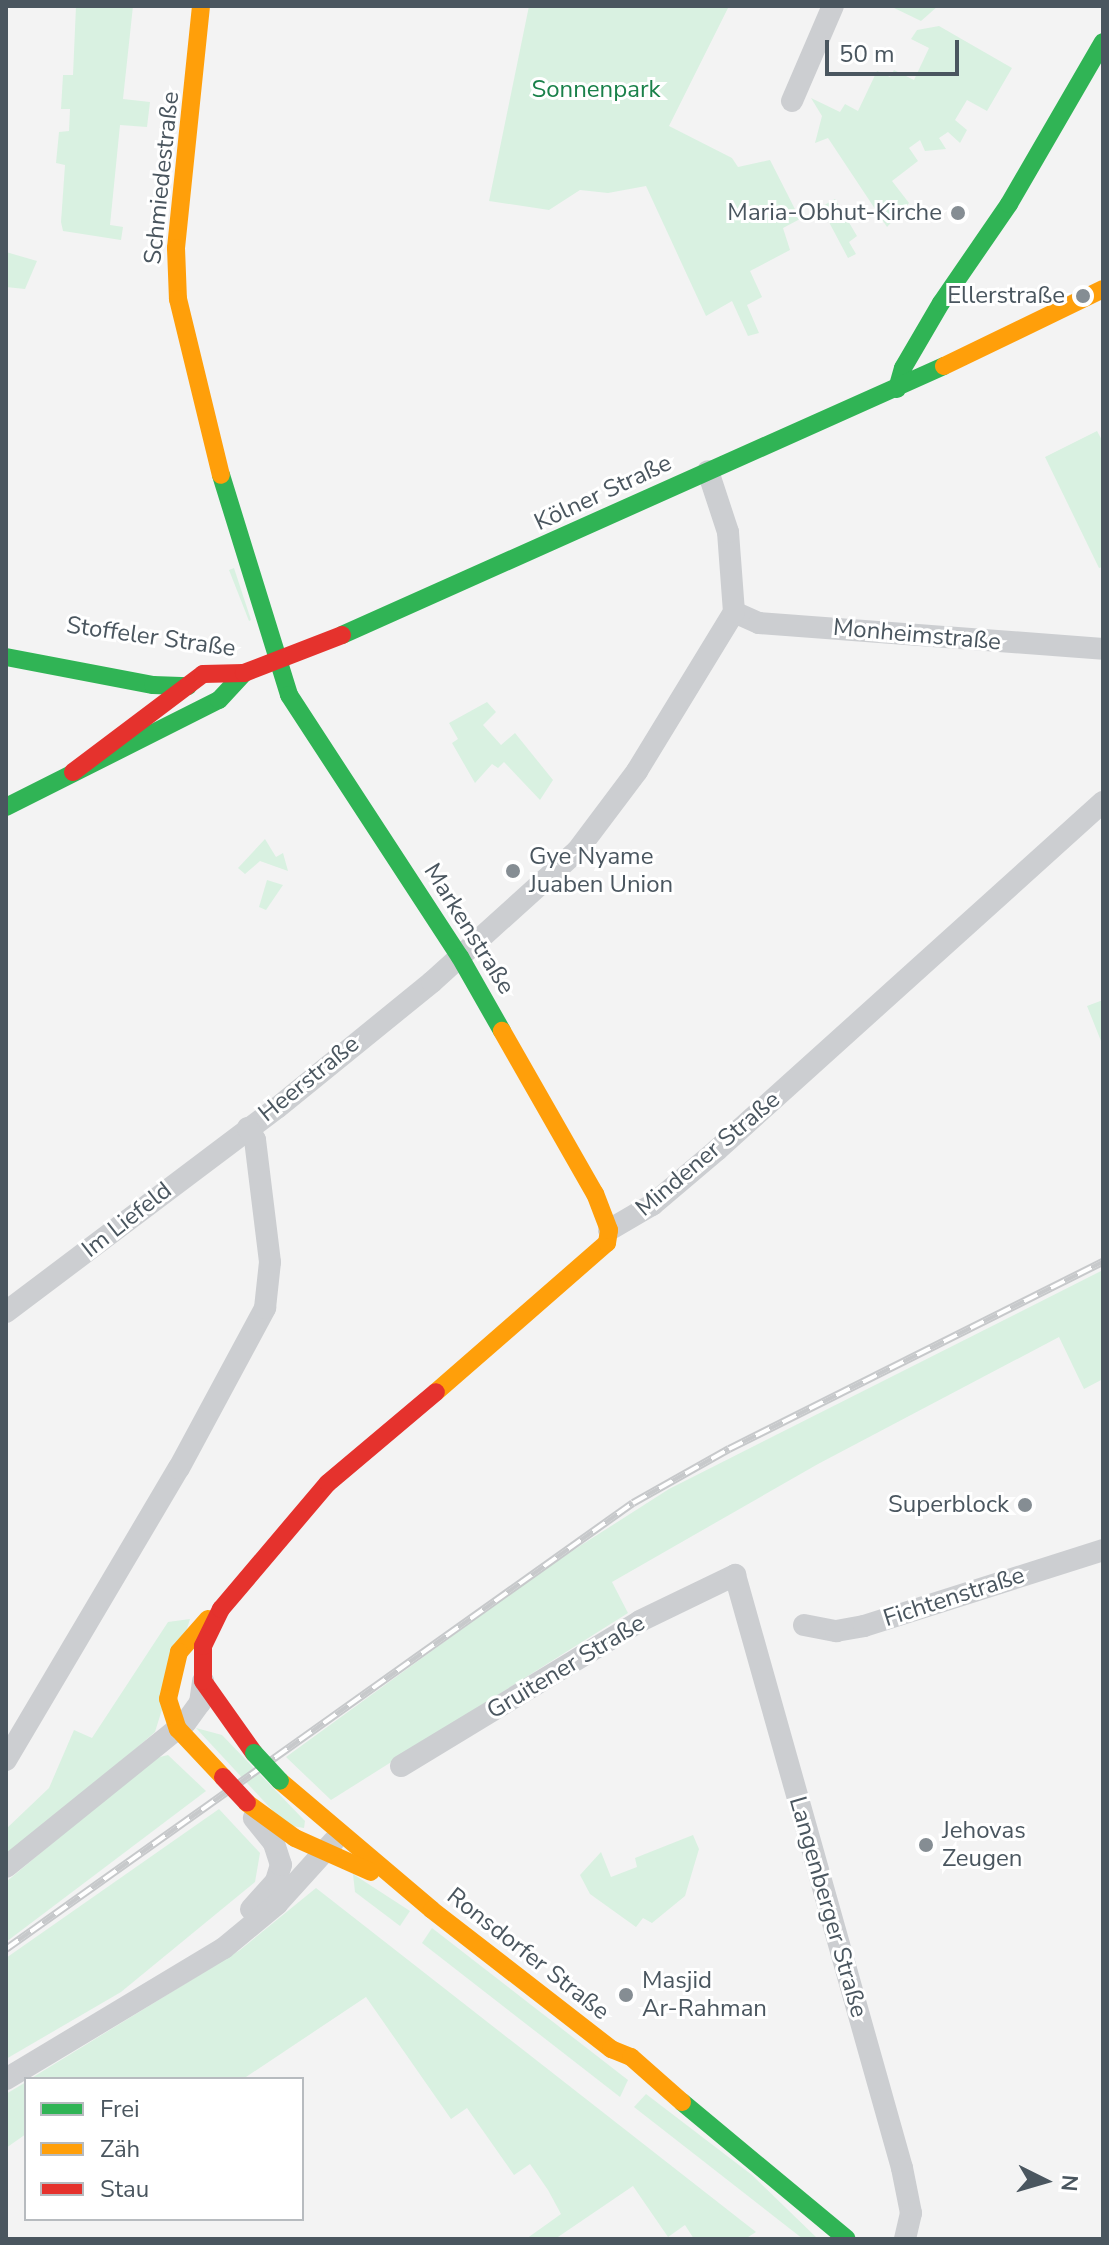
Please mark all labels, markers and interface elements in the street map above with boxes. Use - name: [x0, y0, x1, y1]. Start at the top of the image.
- scale bar: [829, 24, 963, 74]
- text: 50 m: [839, 38, 895, 70]
- park label: Sonnenpark: [531, 76, 661, 104]
- street label: Schmiedestraße: [139, 90, 185, 266]
- place label: Maria-Obhut-Kirche: [727, 199, 942, 227]
- marker: Maria-Obhut-Kirche: [949, 204, 967, 222]
- place label: Ellerstraße: [947, 282, 1065, 310]
- marker: Ellerstraße: [1072, 285, 1094, 307]
- street label: Kölner Straße: [530, 449, 676, 537]
- street label: Stoffeler Straße: [65, 611, 237, 663]
- street label: Monheimstraße: [832, 613, 1002, 657]
- place label: Gye Nyame Juaben Union: [529, 843, 673, 899]
- street label: Markenstraße: [417, 858, 521, 1000]
- marker: Gye Nyame Juaben Union: [504, 862, 522, 880]
- street label: Heerstraße: [253, 1030, 365, 1128]
- street label: Mindener Straße: [630, 1085, 786, 1223]
- street label: Im Liefeld: [77, 1176, 177, 1264]
- place label: Superblock: [888, 1491, 1009, 1519]
- marker: Superblock: [1016, 1496, 1034, 1514]
- street label: Fichtenstraße: [880, 1561, 1028, 1633]
- street label: Gruitener Straße: [482, 1609, 650, 1725]
- street label: Langenberger Straße: [783, 1793, 873, 2021]
- place label: Jehovas Zeugen: [942, 1817, 1026, 1873]
- marker: Jehovas Zeugen: [917, 1836, 935, 1854]
- street label: Ronsdorfer Straße: [441, 1882, 615, 2026]
- place label: Masjid Ar-Rahman: [642, 1967, 767, 2023]
- marker: Masjid Ar-Rahman: [617, 1986, 635, 2004]
- legend: [24, 2077, 304, 2221]
- text: Frei: [100, 2093, 140, 2125]
- text: Zäh: [100, 2133, 140, 2165]
- north arrow: [1005, 2141, 1085, 2221]
- text: Stau: [100, 2173, 149, 2205]
- text: N: [1053, 2174, 1085, 2193]

